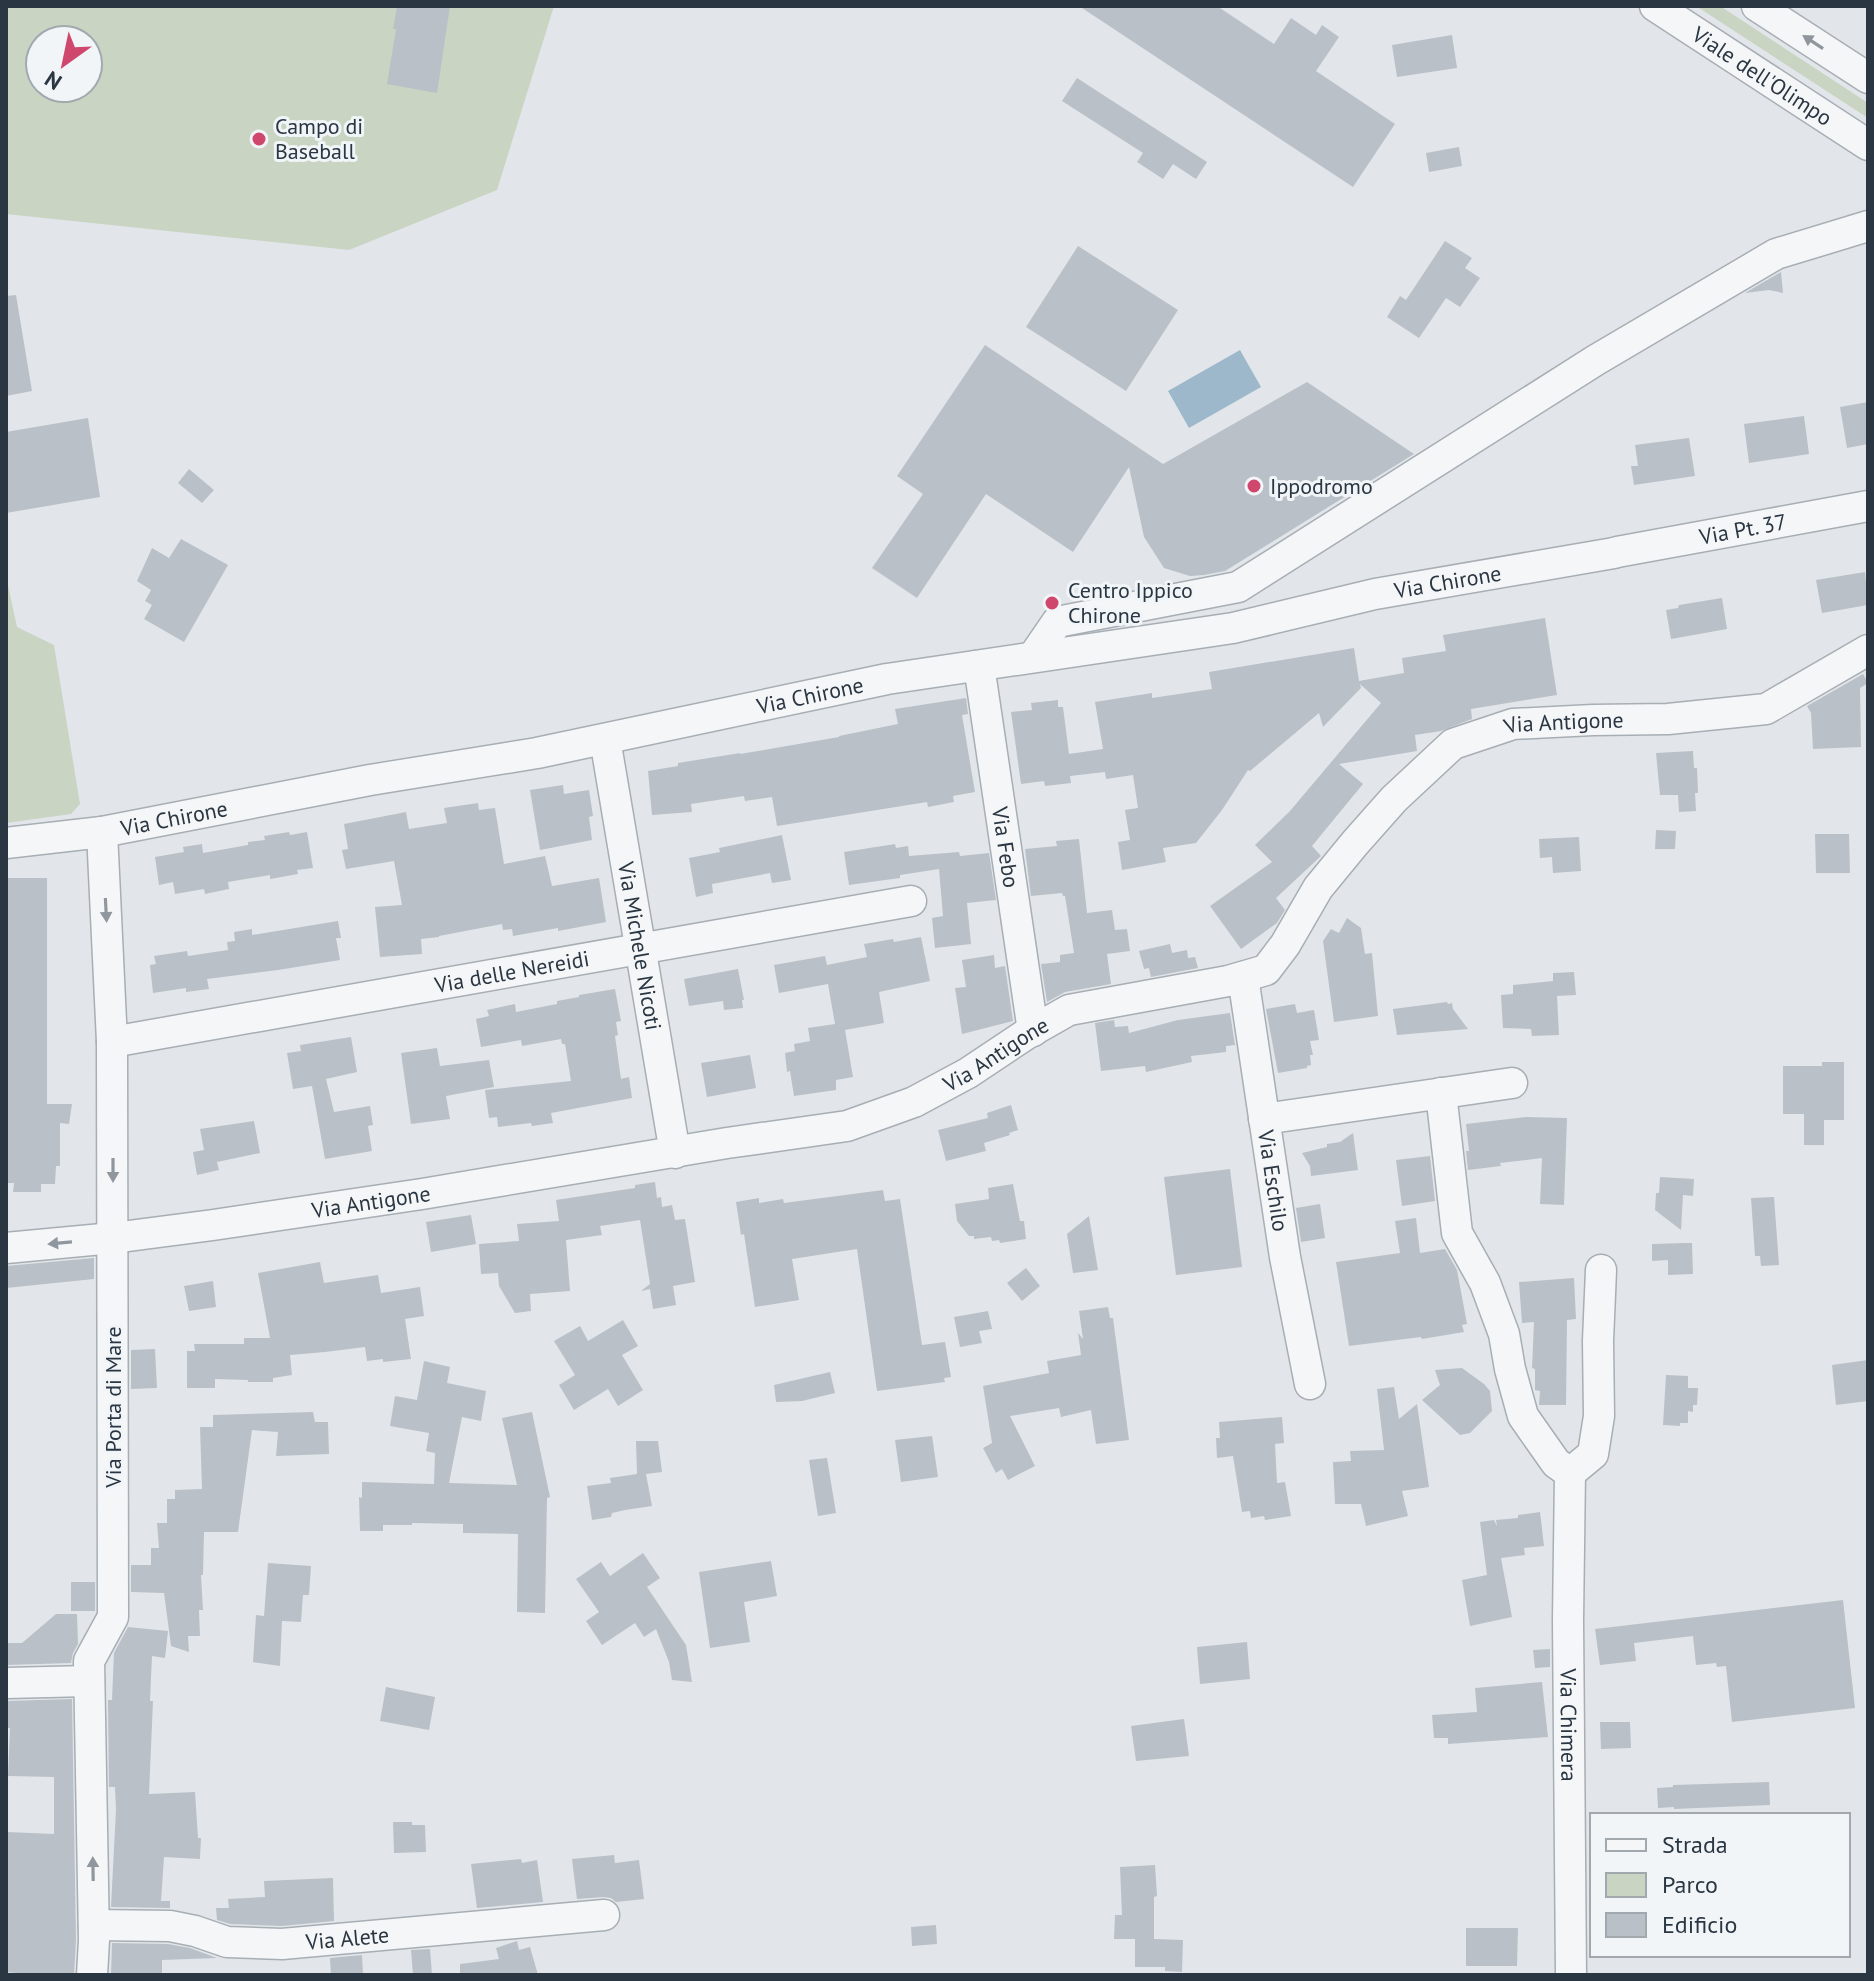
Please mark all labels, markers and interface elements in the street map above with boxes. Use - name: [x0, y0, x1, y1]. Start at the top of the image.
- street label: Viale dell'Olimpo: [1686, 20, 1838, 132]
- north arrow: [24, 24, 104, 104]
- one-way arrow: [1802, 35, 1823, 50]
- text: N: [39, 65, 67, 96]
- place label: Campo di Baseball: [275, 112, 363, 165]
- marker: Campo di Baseball: [250, 130, 268, 148]
- place label: Ippodromo: [1270, 472, 1373, 500]
- marker: Ippodromo: [1245, 477, 1263, 495]
- street label: Via Pt. 37: [1696, 507, 1789, 551]
- street label: Via Chirone: [1391, 559, 1503, 605]
- place label: Centro Ippico Chirone: [1068, 576, 1193, 629]
- marker: Centro Ippico Chirone: [1043, 594, 1061, 612]
- street label: Via Chirone: [753, 670, 866, 720]
- street label: Via Antigone: [1499, 706, 1624, 740]
- street label: Via Chirone: [117, 794, 230, 842]
- street label: Via Febo: [986, 804, 1026, 890]
- street label: Via Michele Nicoti: [612, 859, 668, 1032]
- one-way arrow: [99, 898, 112, 923]
- street label: Via delle Nereidi: [431, 944, 591, 999]
- street label: Via Antigone: [937, 1011, 1054, 1098]
- street label: Via Eschilo: [1252, 1127, 1295, 1233]
- one-way arrow: [107, 1158, 119, 1183]
- street label: Via Antigone: [309, 1179, 432, 1224]
- one-way arrow: [47, 1237, 72, 1250]
- street label: Via Porta di Mare: [99, 1326, 127, 1489]
- street label: Via Chimera: [1554, 1667, 1583, 1782]
- legend: [1590, 1813, 1850, 1957]
- text: Strada: [1662, 1829, 1728, 1860]
- one-way arrow: [86, 1856, 99, 1881]
- text: Parco: [1662, 1869, 1718, 1900]
- text: Edificio: [1662, 1909, 1737, 1940]
- street label: Via Alete: [304, 1920, 390, 1956]

